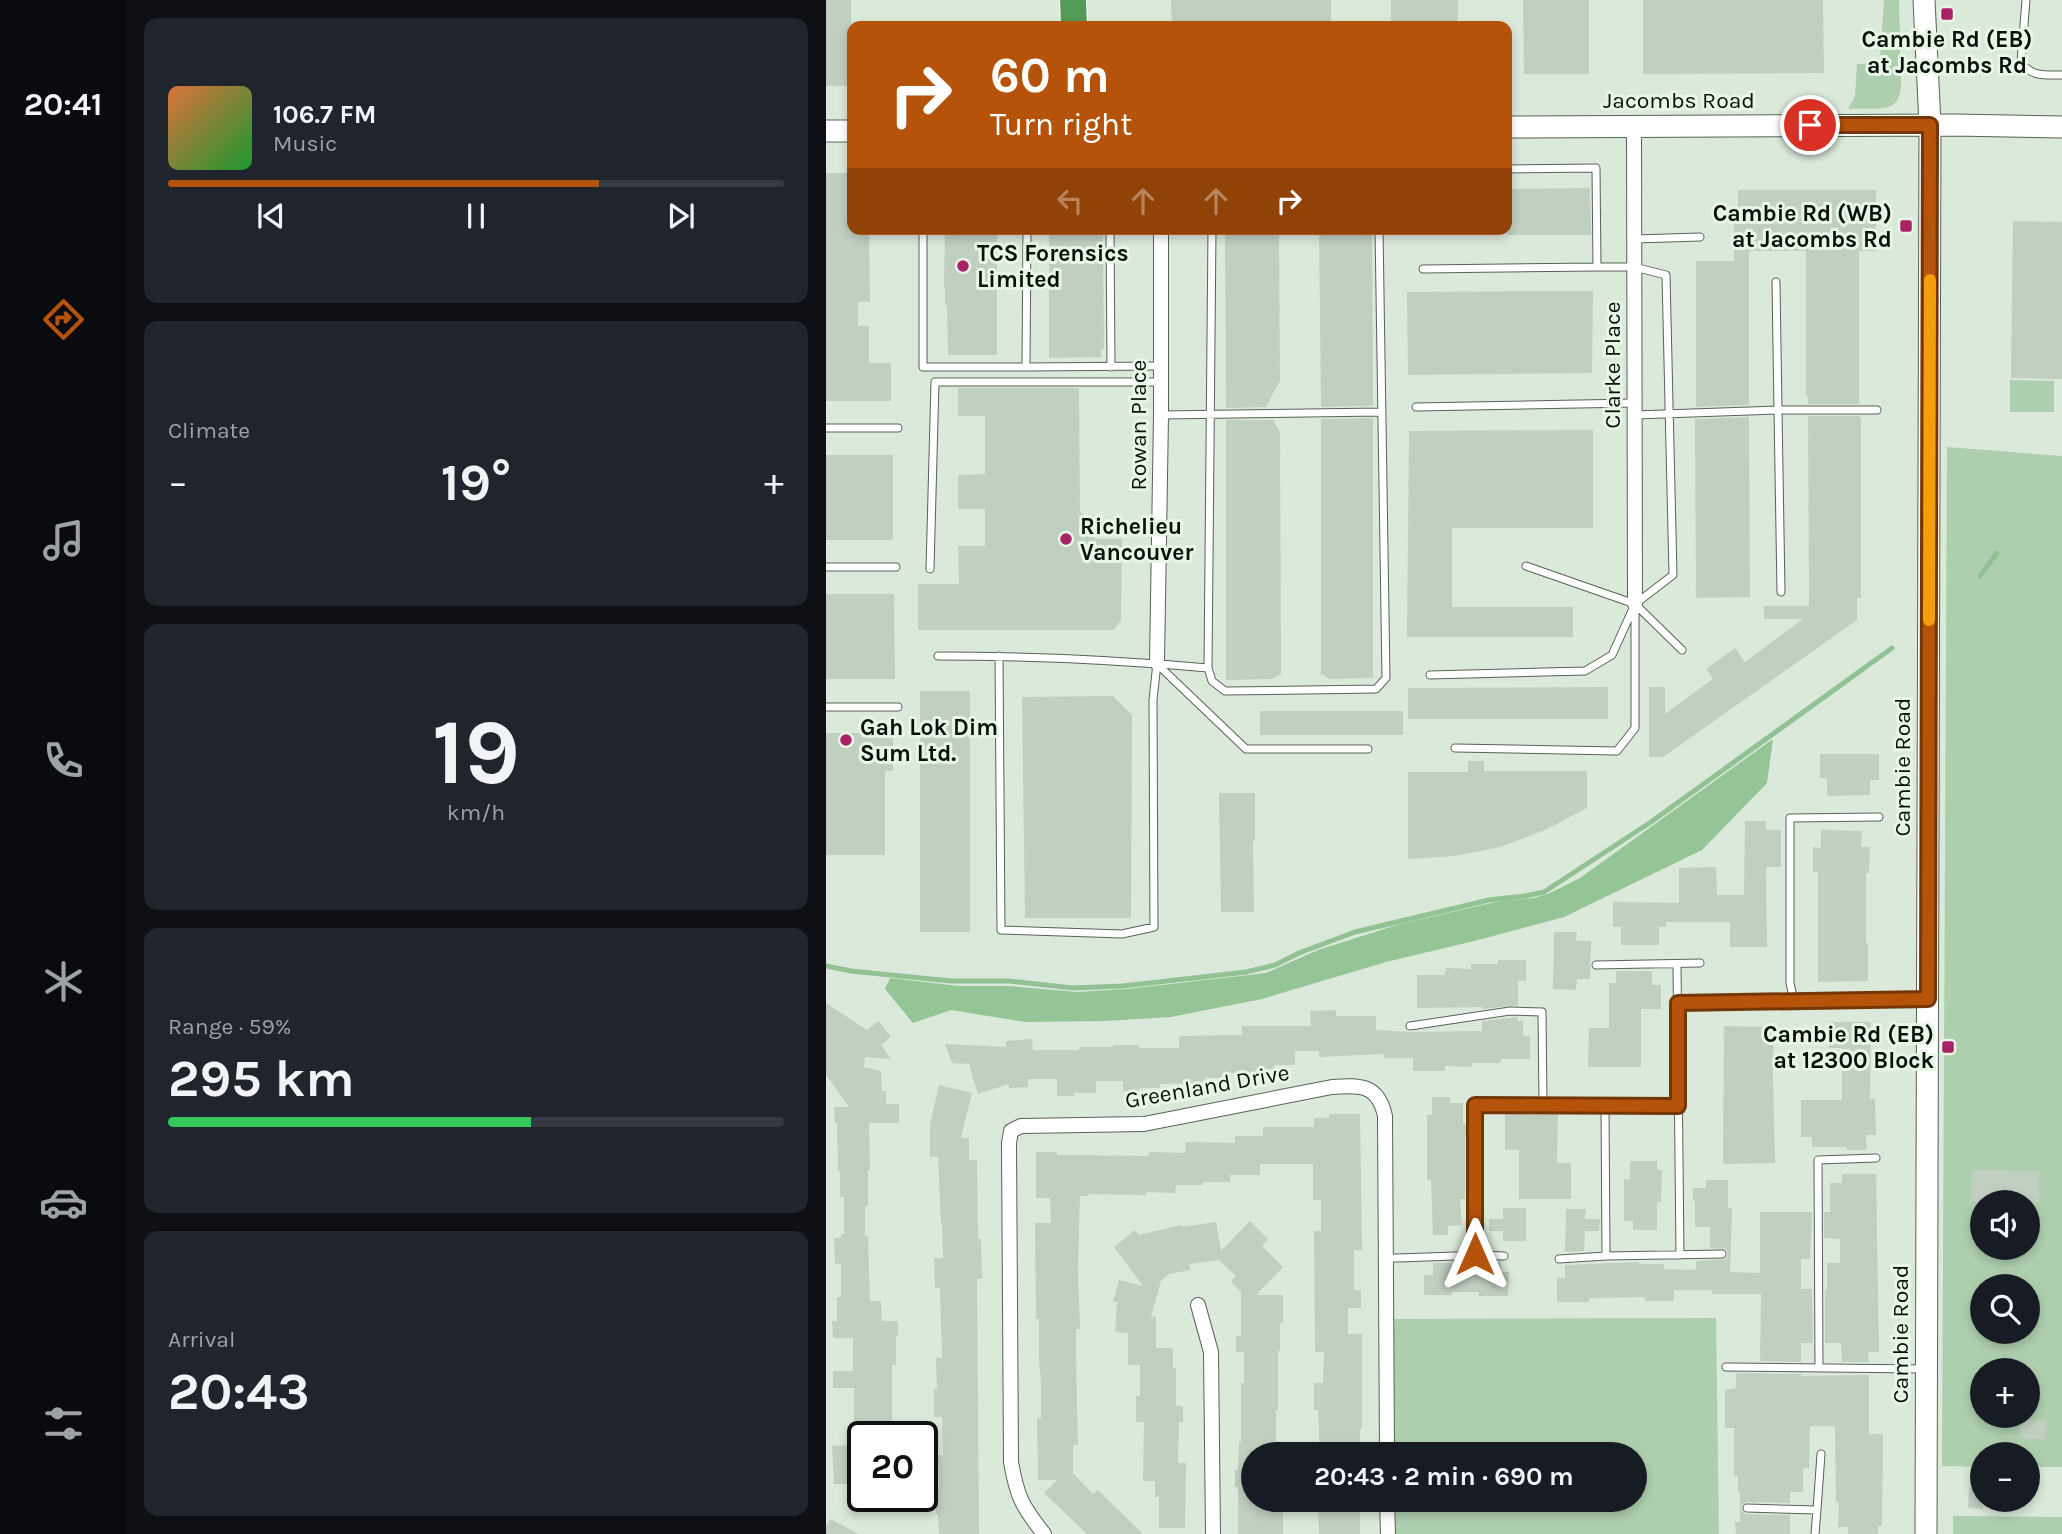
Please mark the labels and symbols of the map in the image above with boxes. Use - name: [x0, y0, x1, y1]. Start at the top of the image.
- marker: Cambie Rd (EB) at Jacombs Rd: [1939, 6, 1955, 22]
- place label: Cambie Rd (EB) at Jacombs Rd: [1861, 26, 2033, 79]
- street label: Jacombs Road: [1603, 87, 1755, 114]
- pin: [1780, 95, 1840, 155]
- place label: Cambie Rd (WB) at Jacombs Rd: [1713, 200, 1892, 253]
- marker: Cambie Rd (WB) at Jacombs Rd: [1898, 218, 1914, 234]
- place label: TCS Forensics Limited: [977, 240, 1129, 293]
- marker: TCS Forensics Limited: [955, 258, 971, 274]
- street label: Clarke Place: [1599, 301, 1626, 429]
- street label: Rowan Place: [1125, 360, 1152, 490]
- place label: Richelieu Vancouver: [1080, 513, 1194, 566]
- marker: Richelieu Vancouver: [1058, 531, 1074, 547]
- street label: Cambie Road: [1889, 698, 1916, 836]
- place label: Gah Lok Dim Sum Ltd.: [860, 714, 998, 767]
- marker: Gah Lok Dim Sum Ltd.: [838, 732, 854, 748]
- place label: Cambie Rd (EB) at 12300 Block: [1763, 1021, 1934, 1074]
- marker: Cambie Rd (EB) at 12300 Block: [1940, 1039, 1956, 1055]
- street label: Greenland Drive: [1123, 1059, 1291, 1114]
- position arrow: [1438, 1217, 1512, 1291]
- street label: Cambie Road: [1887, 1265, 1914, 1403]
- speed limit sign: 20: [847, 1421, 938, 1512]

